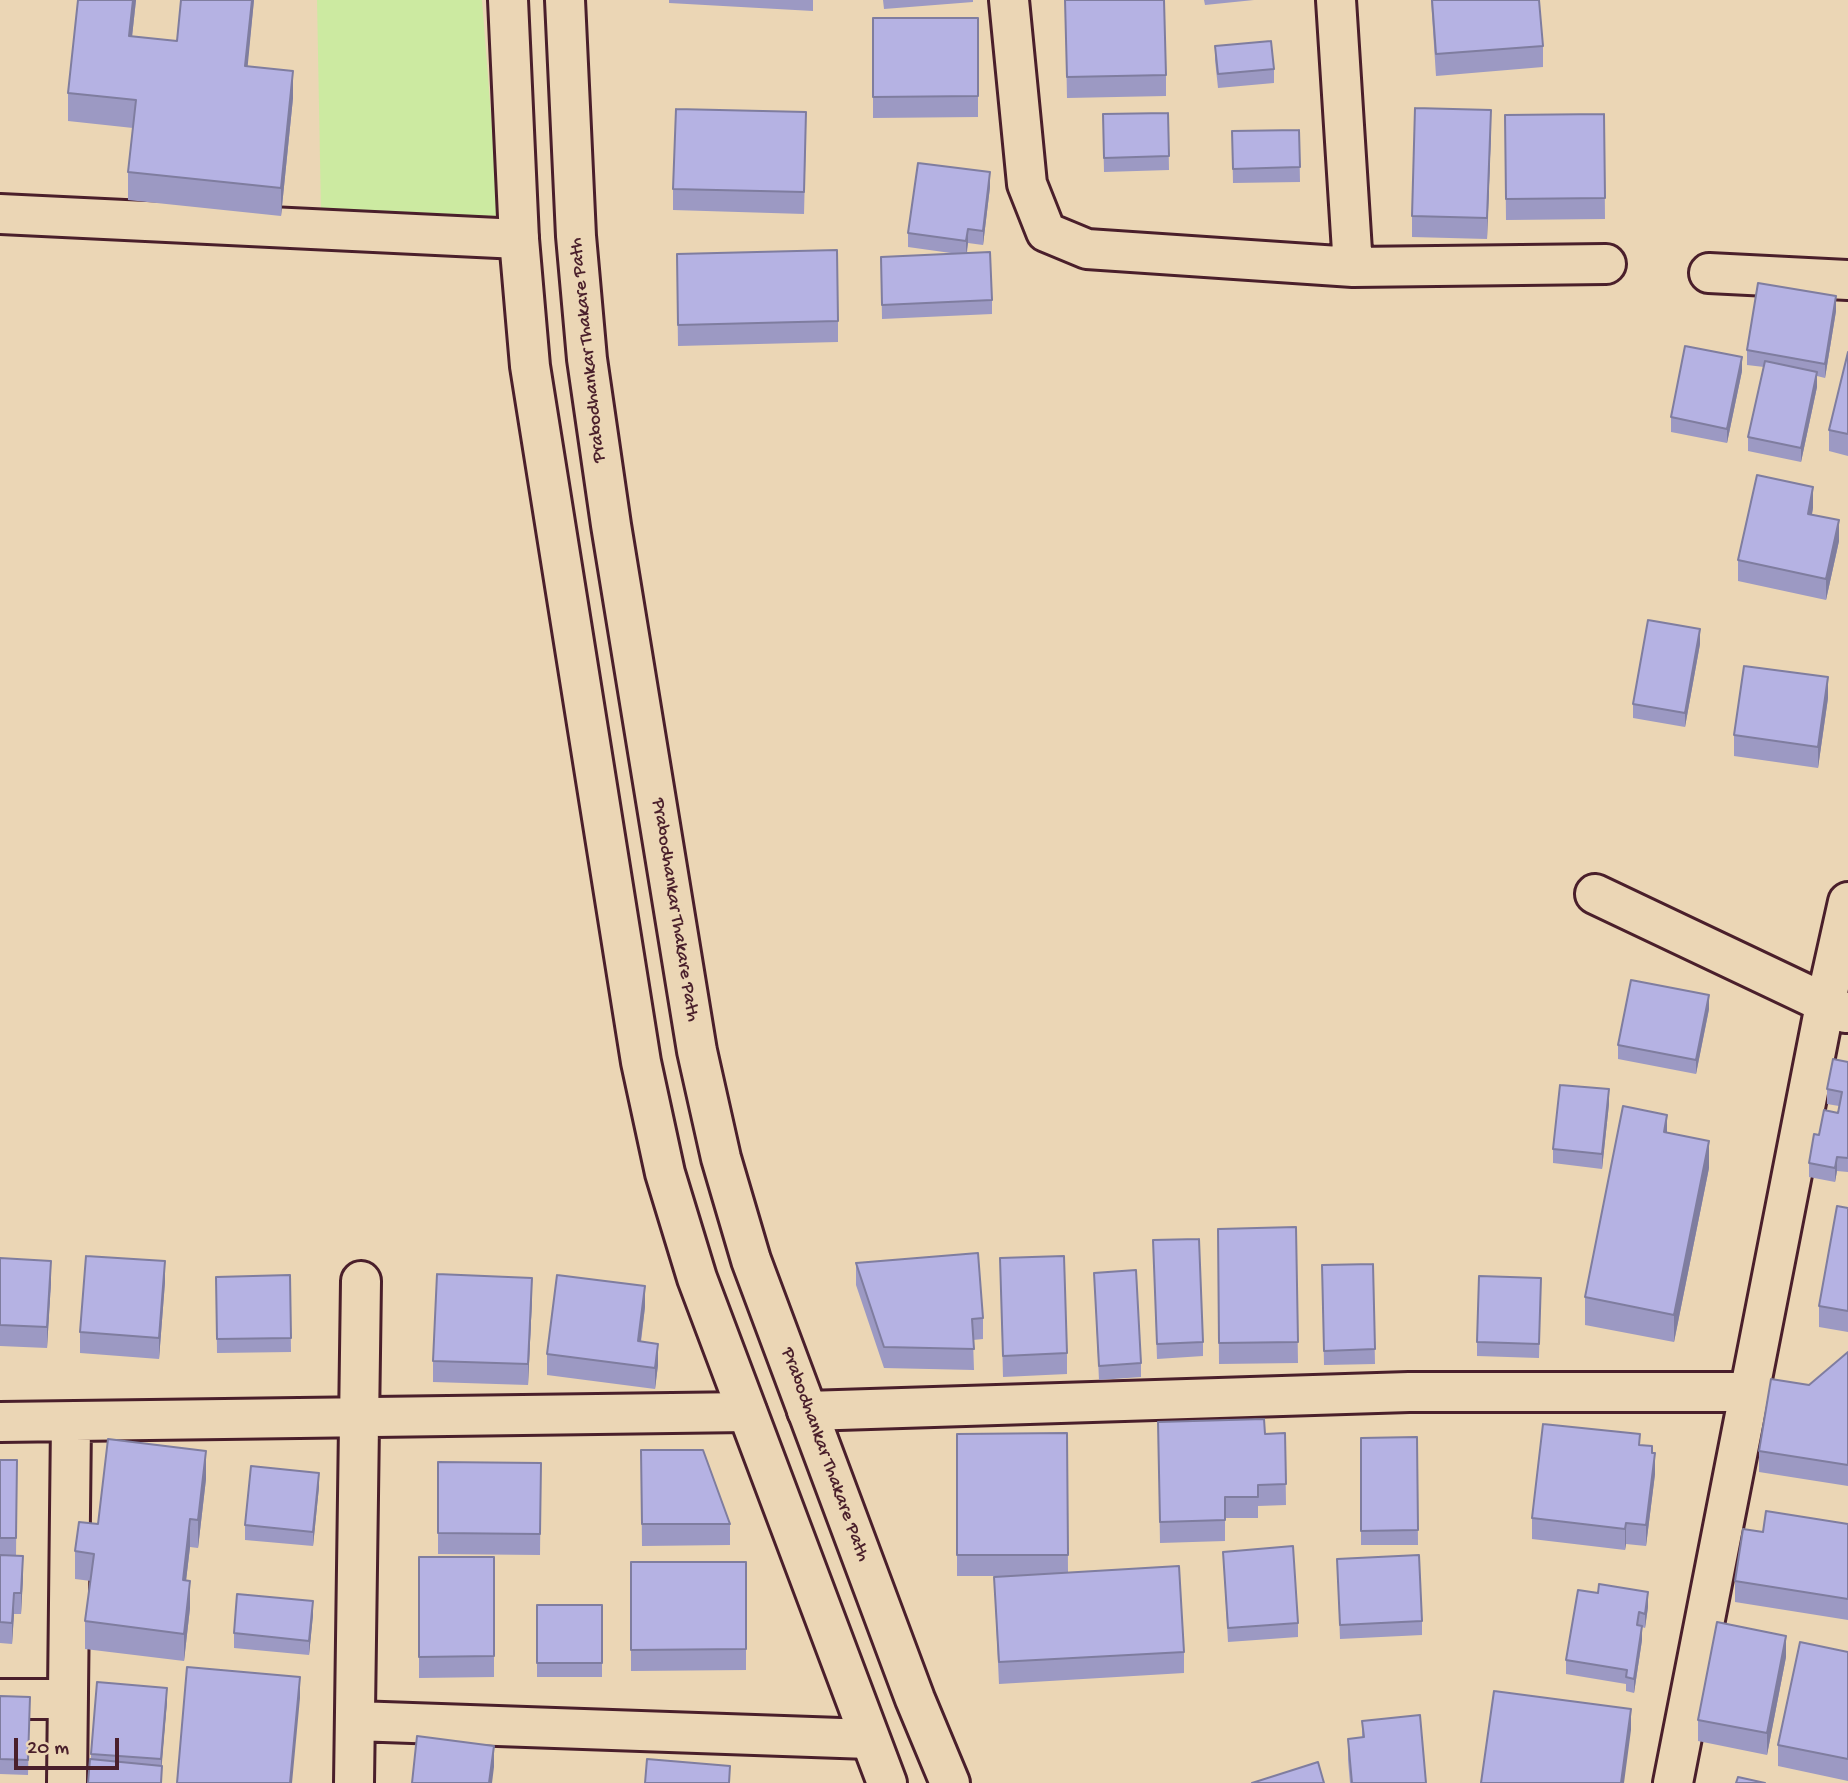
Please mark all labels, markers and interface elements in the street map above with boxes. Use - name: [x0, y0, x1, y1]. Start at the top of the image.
- street label: Prabodhankar Thakare Path: [566, 236, 612, 464]
- street label: Prabodhankar Thakare Path: [645, 797, 703, 1023]
- street label: Prabodhankar Thakare Path: [775, 1345, 873, 1565]
- scale bar: [18, 1724, 122, 1768]
- text: 20 m: [27, 1737, 69, 1762]

